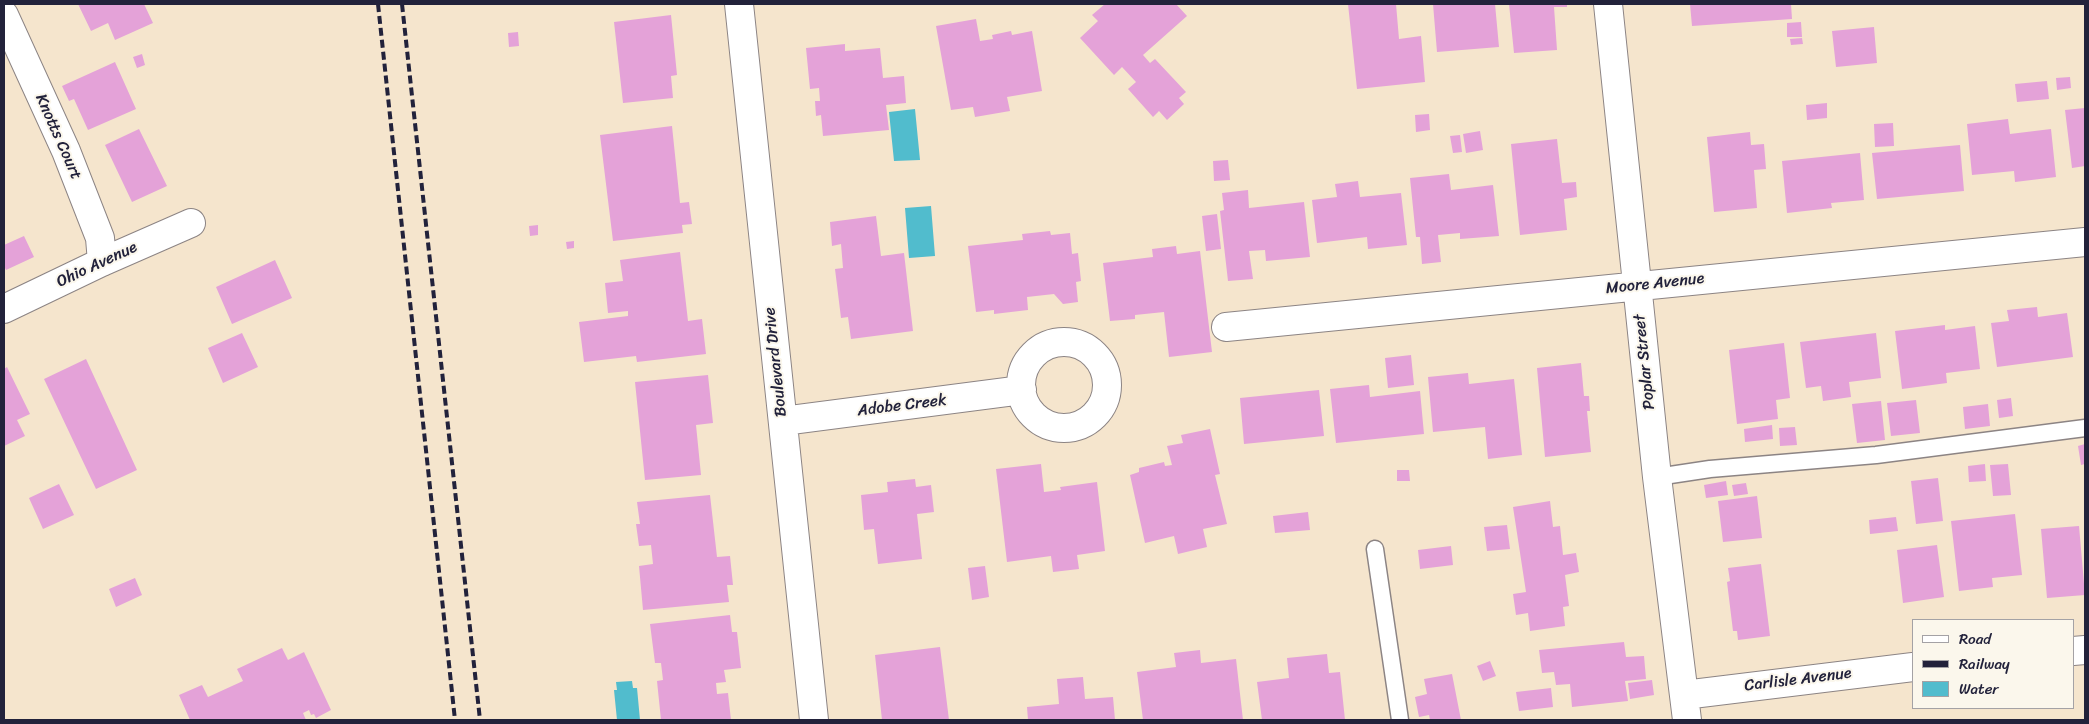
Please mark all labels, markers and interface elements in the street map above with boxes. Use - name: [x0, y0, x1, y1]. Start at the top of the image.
- street label: Knotts Court: [31, 91, 85, 183]
- street label: Ohio Avenue: [54, 238, 140, 292]
- street label: Moore Avenue: [1605, 269, 1705, 299]
- street label: Boulevard Drive: [761, 306, 791, 418]
- street label: Poplar Street: [1630, 313, 1660, 411]
- street label: Adobe Creek: [856, 391, 948, 421]
- legend: [1912, 619, 2074, 709]
- text: Road: [1959, 626, 1991, 652]
- text: Railway: [1959, 651, 2010, 677]
- street label: Carlisle Avenue: [1743, 664, 1853, 696]
- text: Water: [1959, 676, 1999, 702]

